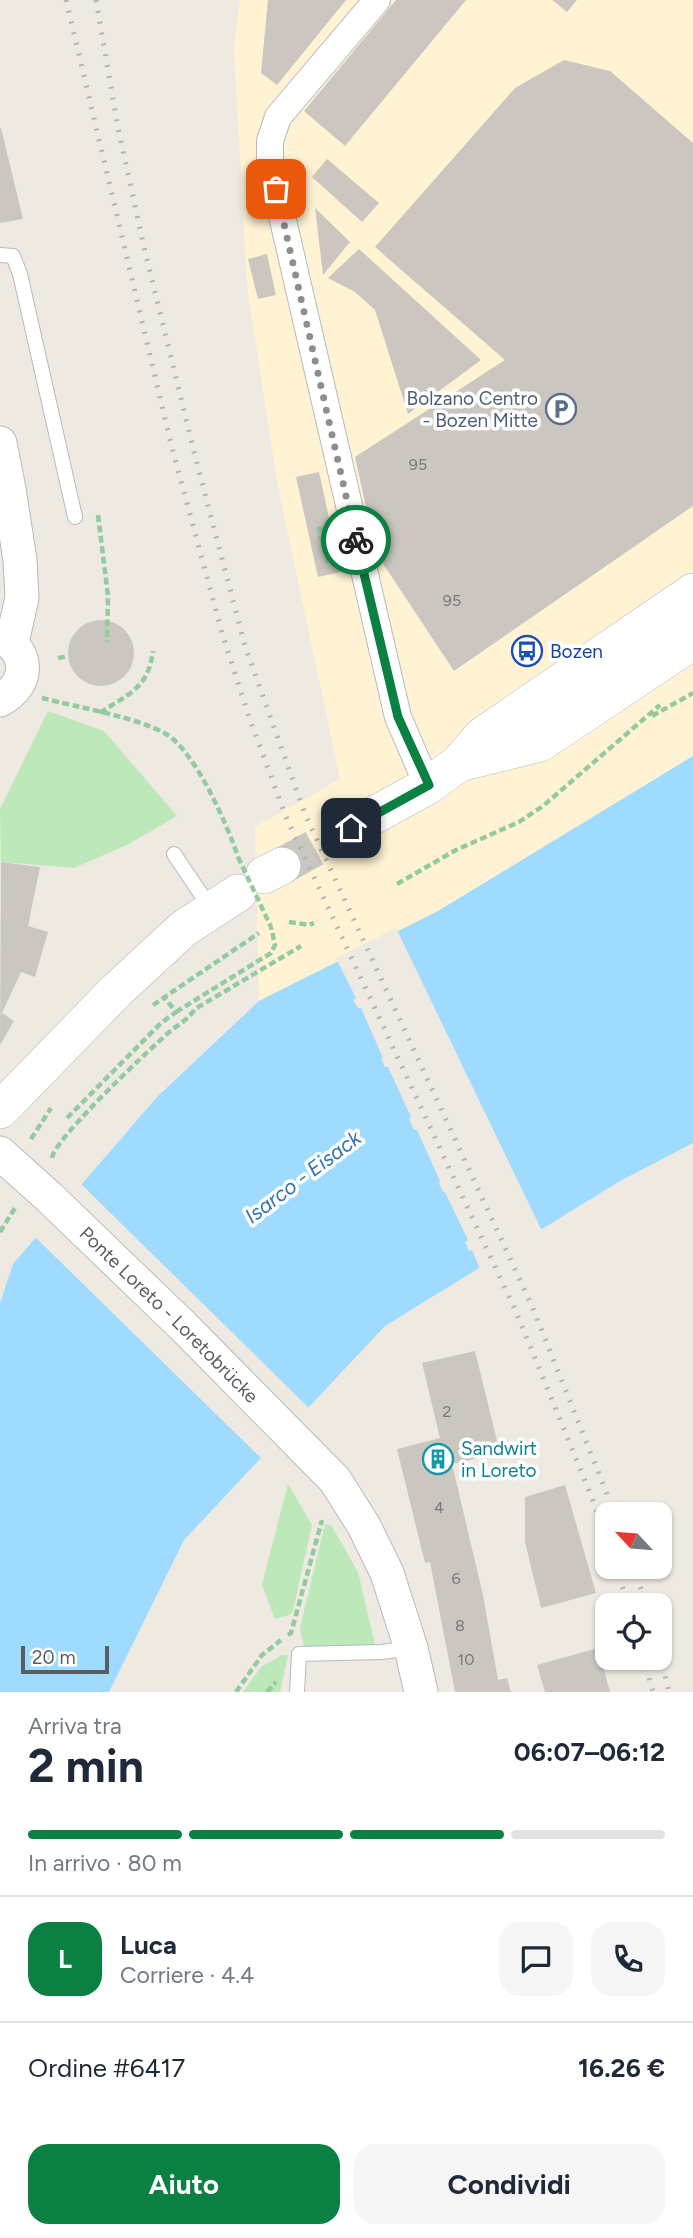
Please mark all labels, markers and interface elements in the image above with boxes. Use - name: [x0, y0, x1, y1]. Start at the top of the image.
- pin: [246, 159, 306, 219]
- icon: bag: [257, 170, 295, 208]
- place label: Bolzano Centro - Bozen Mitte: [407, 387, 538, 432]
- parking icon: Bolzano Centro - Bozen Mitte: [544, 392, 578, 426]
- house number: 95: [409, 455, 427, 474]
- courier: [321, 505, 391, 575]
- icon: bike: [337, 521, 375, 559]
- house number: 95: [443, 591, 461, 610]
- bus stop icon: Bozen: [510, 634, 544, 668]
- place label: Bozen: [550, 640, 603, 663]
- pin: [321, 798, 381, 858]
- icon: home: [332, 809, 370, 847]
- water label: Isarco - Eisack: [240, 1124, 366, 1228]
- street label: Ponte Loreto - Loretobrücke: [75, 1222, 263, 1408]
- house number: 2: [443, 1402, 451, 1421]
- place label: Sandwirt in Loreto: [461, 1437, 537, 1482]
- building icon: Sandwirt in Loreto: [421, 1442, 455, 1476]
- house number: 4: [434, 1498, 444, 1517]
- north arrow: [595, 1502, 672, 1578]
- map controls: [595, 1502, 672, 1670]
- house number: 6: [451, 1569, 461, 1588]
- button: locate: [595, 1593, 672, 1670]
- house number: 8: [455, 1616, 465, 1635]
- scale bar: [21, 1643, 108, 1675]
- text: 20 m: [32, 1646, 76, 1669]
- house number: 10: [458, 1650, 474, 1669]
- text: Arriva tra: [28, 1712, 122, 1740]
- text: 06:07–06:12: [514, 1736, 665, 1768]
- text: 2 min: [28, 1738, 144, 1794]
- text: In arrivo · 80 m: [28, 1849, 182, 1877]
- button: chat: [499, 1922, 573, 1996]
- button: phone: [591, 1922, 665, 1996]
- text: Luca: [120, 1929, 177, 1961]
- text: L: [58, 1943, 72, 1975]
- text: Corriere · 4.4: [120, 1961, 254, 1989]
- text: Ordine #6417: [28, 2052, 185, 2084]
- text: 16.26 €: [578, 2052, 665, 2084]
- button: Aiuto: [28, 2144, 340, 2224]
- button: Condividi: [354, 2144, 665, 2224]

